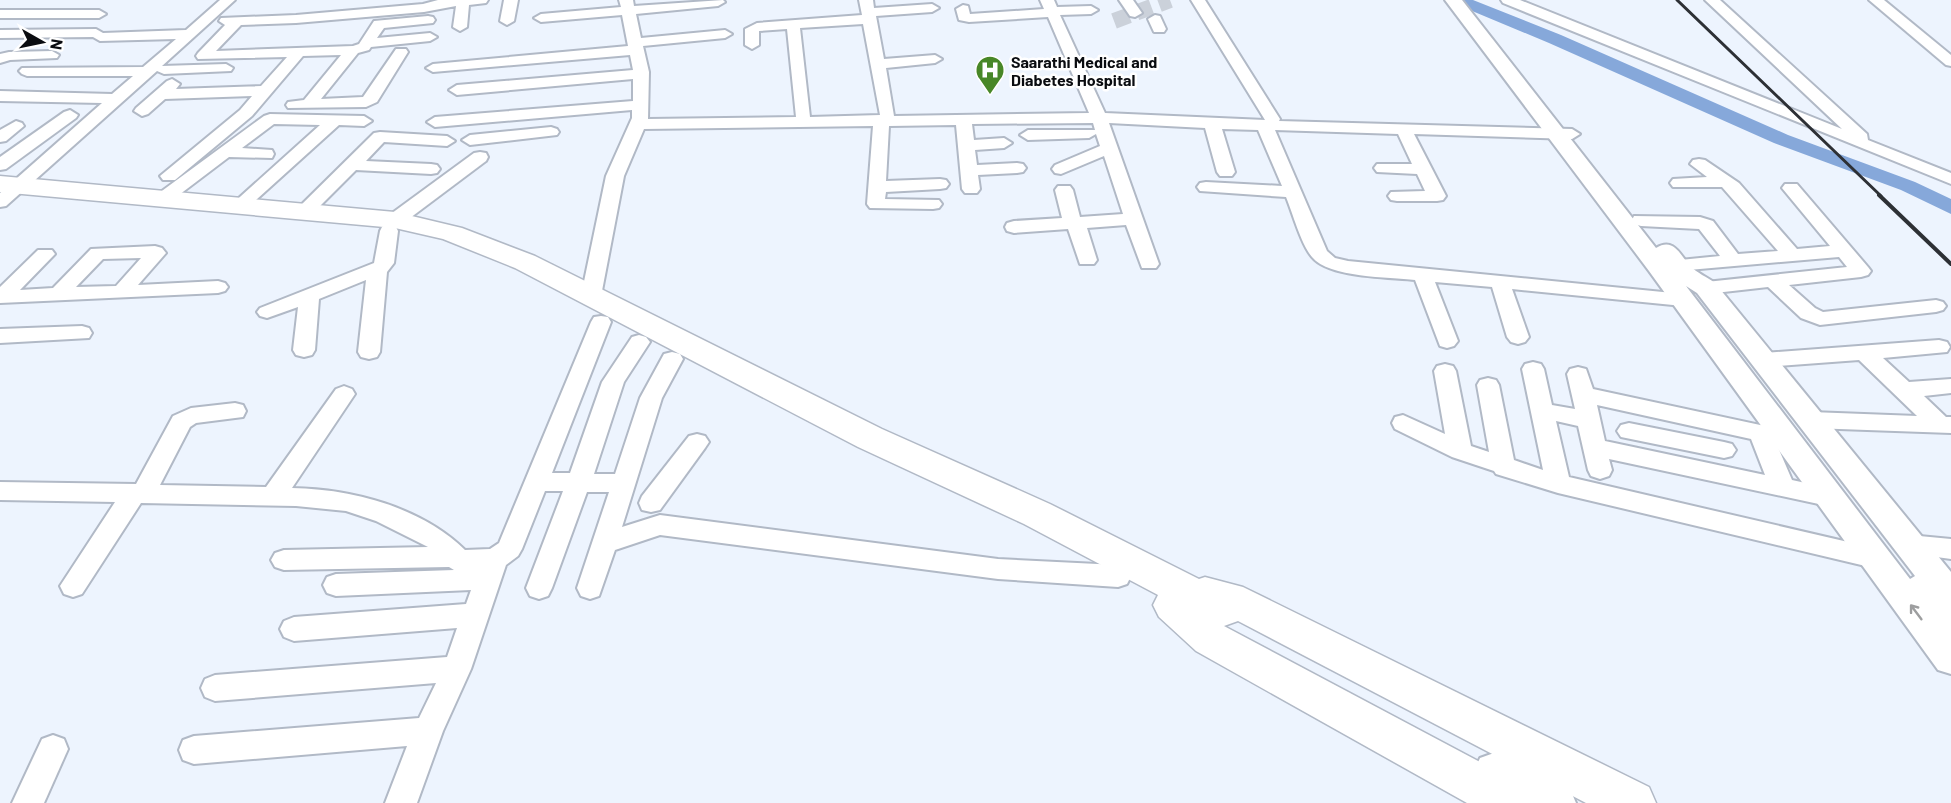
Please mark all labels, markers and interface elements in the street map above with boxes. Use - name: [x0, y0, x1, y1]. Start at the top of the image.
- north arrow: [12, 12, 72, 72]
- text: N: [47, 38, 68, 51]
- place label: Saarathi Medical and Diabetes Hospital: [1011, 52, 1157, 89]
- hospital icon: Saarathi Medical and Diabetes Hospital: [974, 54, 1006, 96]
- one-way arrow: [1909, 605, 1922, 621]

